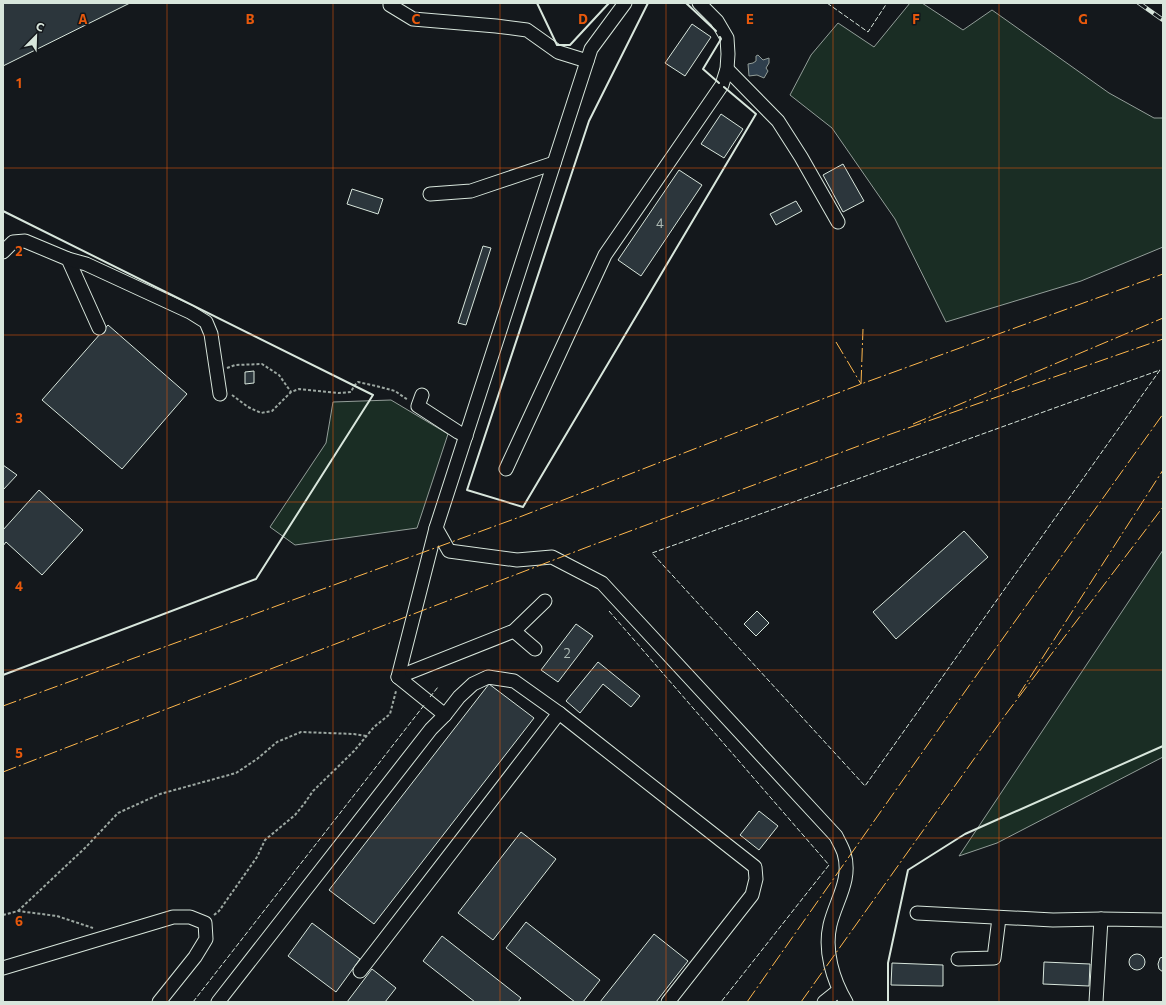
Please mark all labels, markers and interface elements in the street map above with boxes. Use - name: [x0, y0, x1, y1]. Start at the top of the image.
- text: A: [78, 11, 88, 27]
- text: B: [246, 11, 255, 27]
- text: C: [412, 11, 421, 27]
- text: D: [578, 11, 588, 27]
- text: E: [746, 11, 754, 27]
- text: F: [912, 11, 920, 27]
- text: G: [1078, 11, 1088, 27]
- north arrow: [16, 16, 56, 56]
- text: С: [34, 19, 47, 34]
- text: 1: [16, 75, 22, 91]
- house number: 4: [656, 215, 664, 231]
- text: 2: [15, 243, 23, 259]
- text: 3: [15, 410, 23, 426]
- text: 4: [15, 578, 23, 594]
- house number: 2: [563, 645, 571, 661]
- text: 5: [15, 745, 23, 761]
- text: 6: [15, 913, 23, 929]

